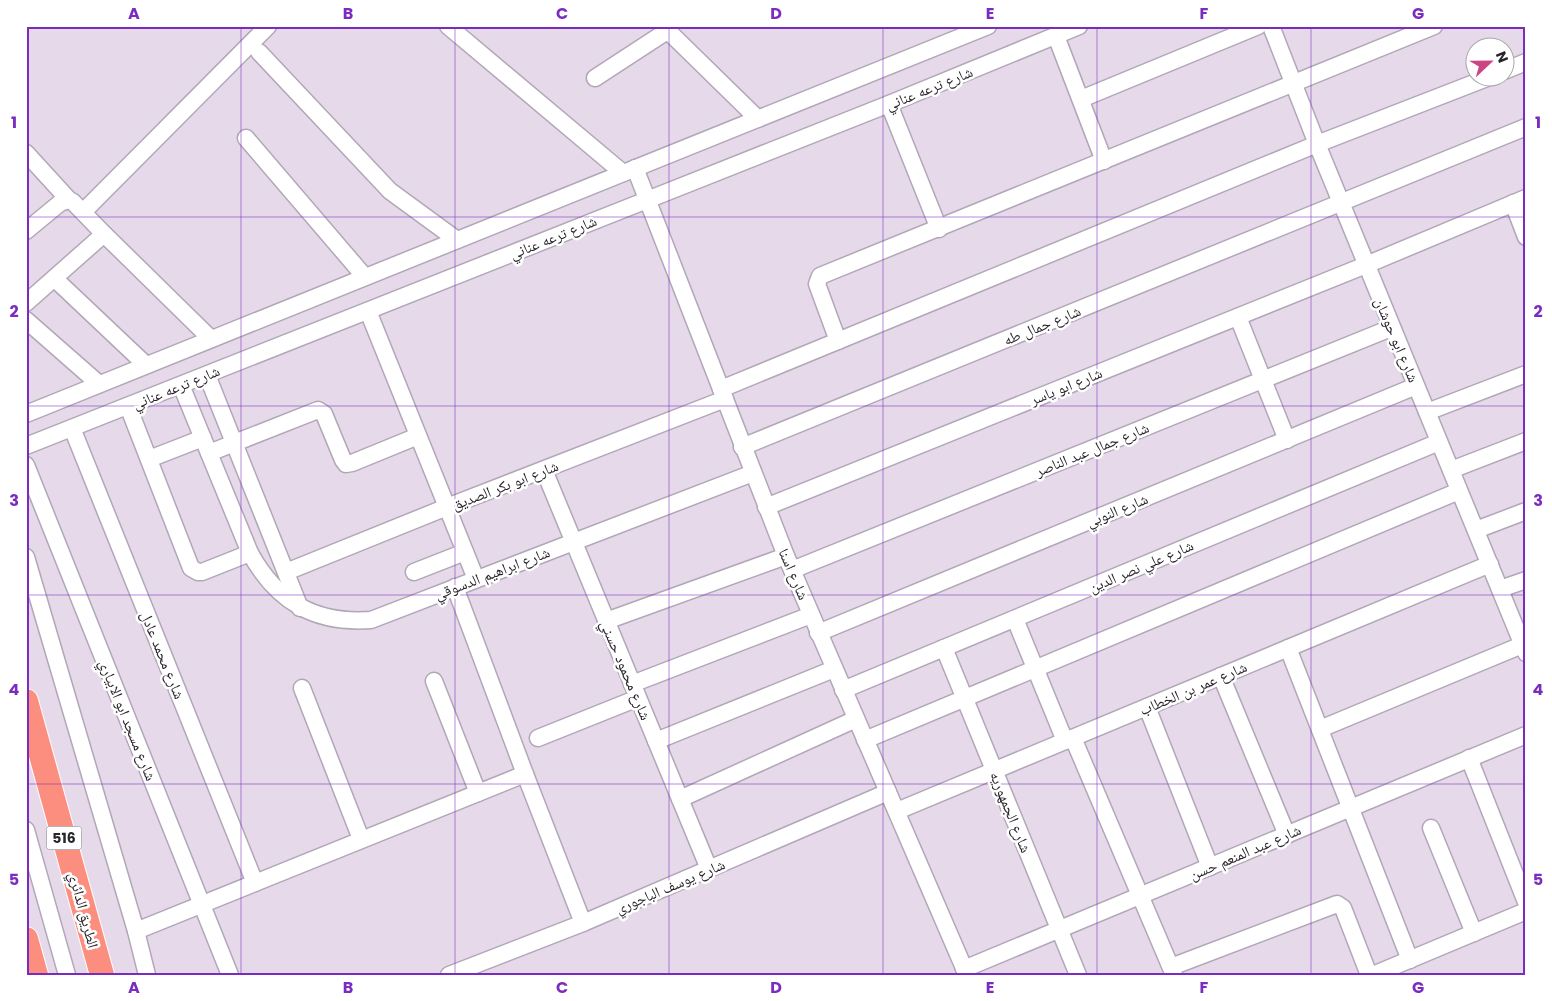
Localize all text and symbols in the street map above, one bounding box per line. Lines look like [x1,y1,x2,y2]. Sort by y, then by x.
text: A [128,2,140,25]
text: B [343,2,353,25]
text: C [556,2,568,25]
text: D [770,2,782,25]
text: E [986,2,994,25]
text: F [1200,2,1209,25]
text: G [1412,2,1424,25]
north arrow [1464,38,1514,88]
text: N [1491,49,1513,66]
street label: شارع ترعه عناني [882,61,976,117]
text: 1 [11,111,17,134]
text: 1 [1535,111,1541,134]
street label: شارع ترعه عناني [506,210,600,266]
street label: شارع ابو حوشان [1370,294,1424,386]
text: 2 [9,300,19,323]
street label: شارع جمال طه [1000,300,1084,350]
text: 2 [1533,300,1543,323]
street label: شارع ترعه عناني [129,360,223,416]
street label: شارع ابو ياسر [1026,362,1105,410]
street label: شارع جمال عبد الناصر [1031,417,1152,482]
street label: شارع ابو بكر الصديق [449,455,561,515]
street label: شارع النوبي [1083,488,1152,534]
text: 3 [9,489,19,512]
text: 3 [1533,489,1543,512]
street label: شارع علي نصر الدين [1085,534,1197,599]
street label: شارع ابراهيم الدسوقي [431,541,554,606]
street label: شارع اسنا [774,545,814,603]
street label: شارع محمد عادل [136,608,190,702]
street label: شارع محمود حسني [594,617,657,724]
street label: شارع مسجد ابو الابياري [92,656,162,784]
street label: شارع عمر بن الخطاب [1136,656,1250,720]
text: 4 [9,678,20,701]
text: 4 [1533,678,1544,701]
street label: شارع الجمهوريه [985,768,1037,856]
street label: شارع عبد المنعم حسن [1186,819,1304,885]
road number: 516 [46,826,82,850]
street label: شارع يوسف الباجوري [612,853,729,920]
text: 5 [9,868,19,891]
text: 5 [1533,868,1543,891]
street label: الطريق الدائري [62,870,104,951]
text: A [128,976,140,999]
text: B [343,976,353,999]
text: C [556,976,568,999]
text: D [770,976,782,999]
text: E [986,976,994,999]
text: F [1200,976,1209,999]
text: G [1412,976,1424,999]

